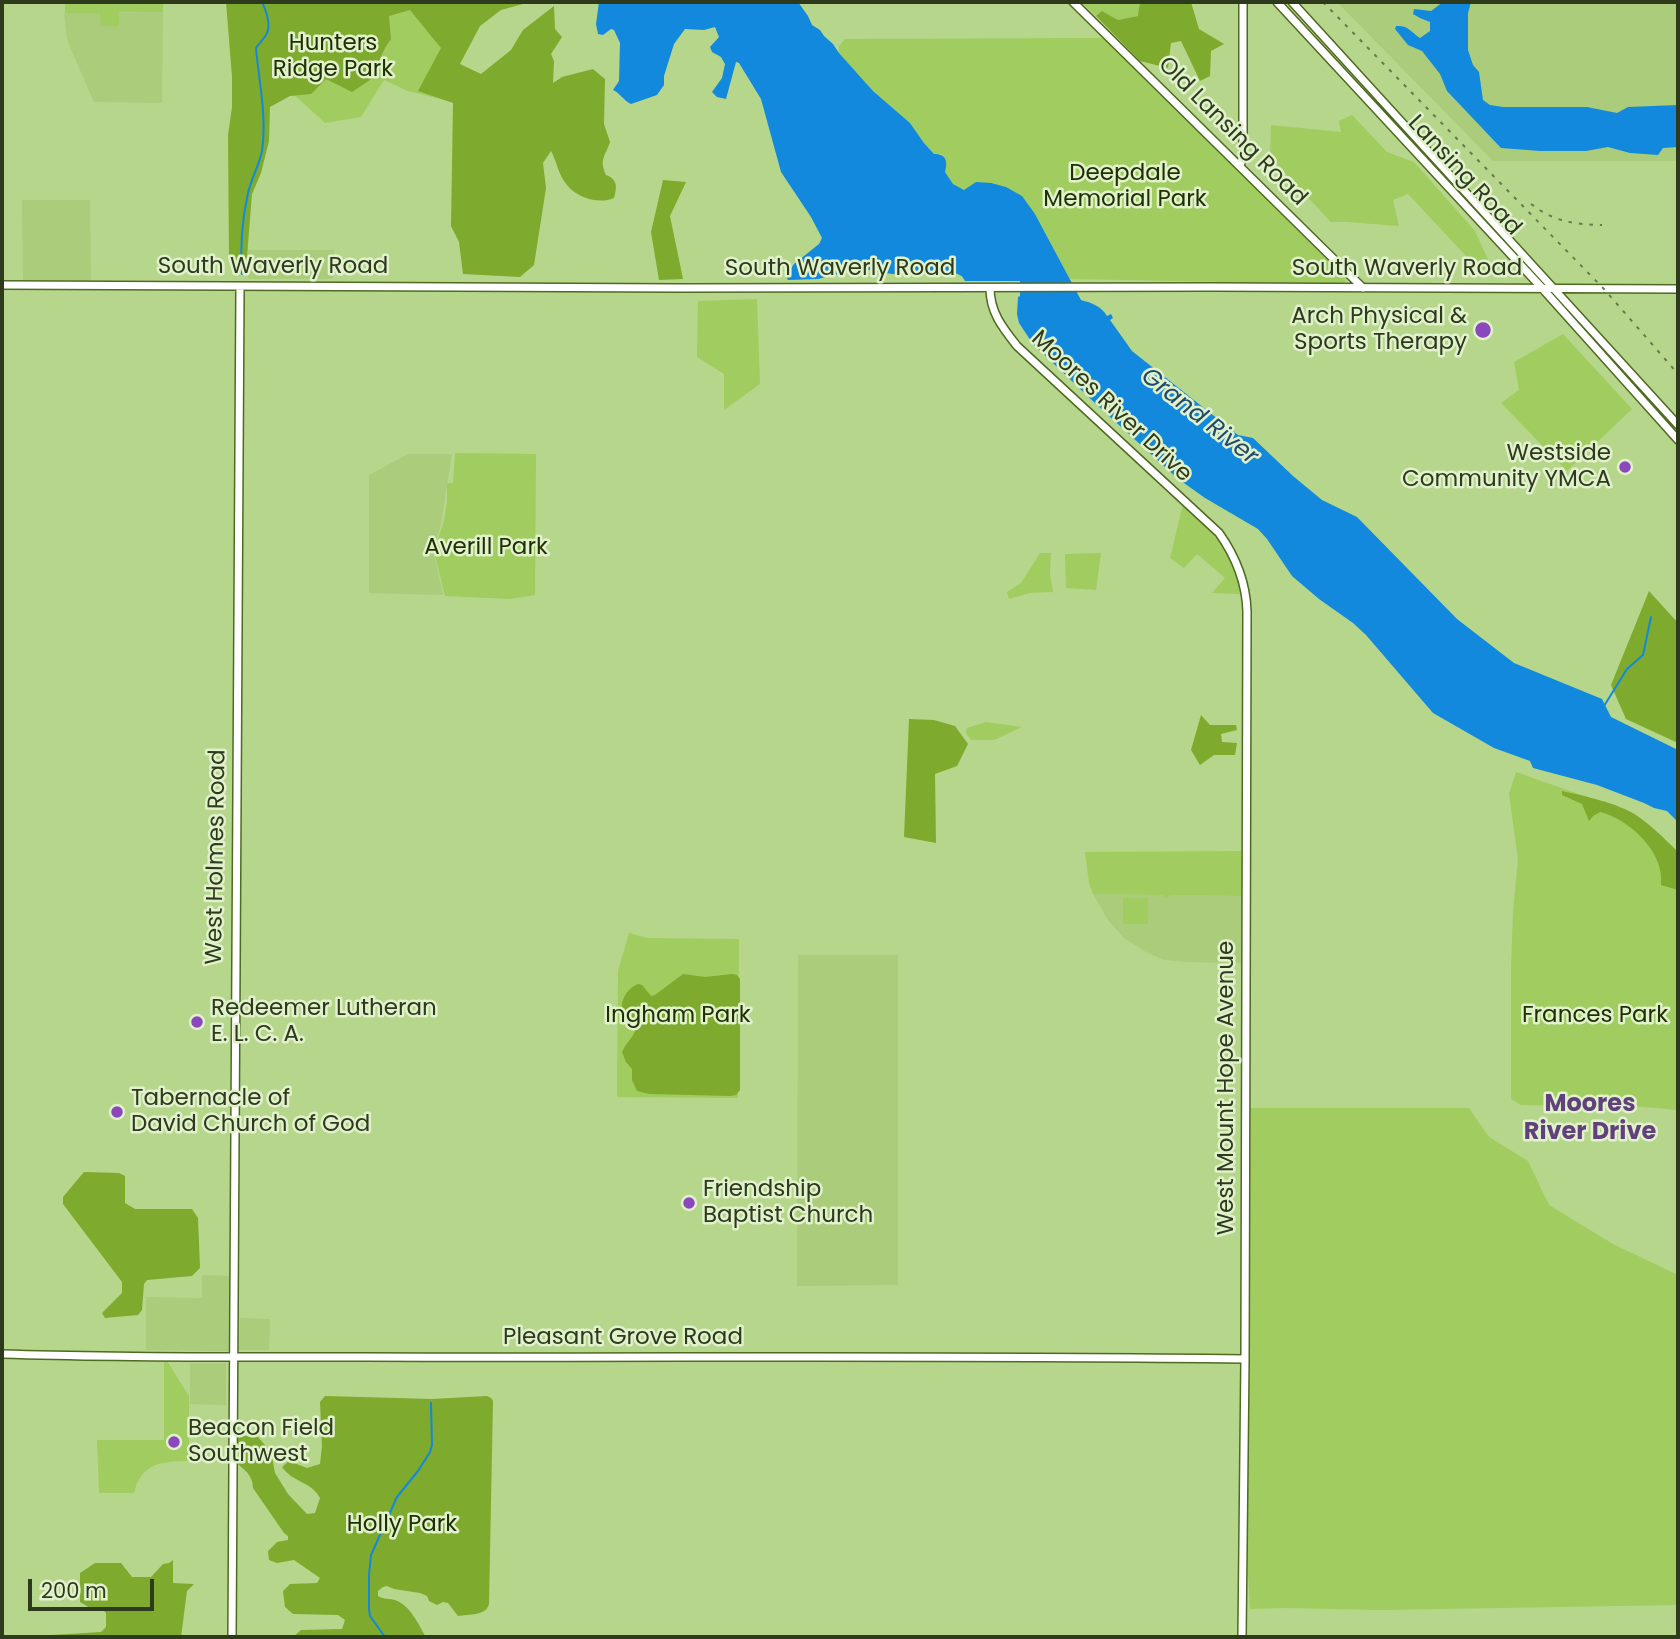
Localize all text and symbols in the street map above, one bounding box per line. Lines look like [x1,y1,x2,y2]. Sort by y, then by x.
park label: Hunters Ridge Park [273,30,393,84]
street label: Old Lansing Road [1152,52,1312,212]
street label: Lansing Road [1401,110,1527,242]
park label: Deepdale Memorial Park [1043,160,1207,214]
street label: South Waverly Road [158,253,388,281]
street label: South Waverly Road [725,255,955,283]
street label: South Waverly Road [1292,255,1522,283]
place label: Arch Physical & Sports Therapy [1291,303,1467,357]
marker: Arch Physical & Sports Therapy [1473,320,1493,340]
street label: Moores River Drive [1025,325,1197,489]
water label: Grand River [1135,362,1263,472]
place label: Westside Community YMCA [1402,440,1611,494]
marker: Westside Community YMCA [1617,459,1633,475]
park label: Averill Park [424,534,548,562]
street label: West Holmes Road [201,749,233,965]
street label: West Mount Hope Avenue [1213,941,1241,1235]
place label: Redeemer Lutheran E. L. C. A. [211,995,437,1049]
park label: Ingham Park [605,1002,751,1030]
park label: Frances Park [1522,1002,1668,1030]
marker: Redeemer Lutheran E. L. C. A. [189,1014,205,1030]
place label: Tabernacle of David Church of God [131,1085,370,1139]
district label: Moores River Drive [1524,1091,1656,1147]
marker: Tabernacle of David Church of God [109,1104,125,1120]
place label: Friendship Baptist Church [703,1176,873,1230]
marker: Friendship Baptist Church [681,1195,697,1211]
street label: Pleasant Grove Road [503,1324,743,1352]
place label: Beacon Field Southwest [188,1415,334,1469]
marker: Beacon Field Southwest [166,1434,182,1450]
park label: Holly Park [347,1511,457,1539]
scale bar [32,1566,158,1610]
text: 200 m [41,1576,107,1605]

